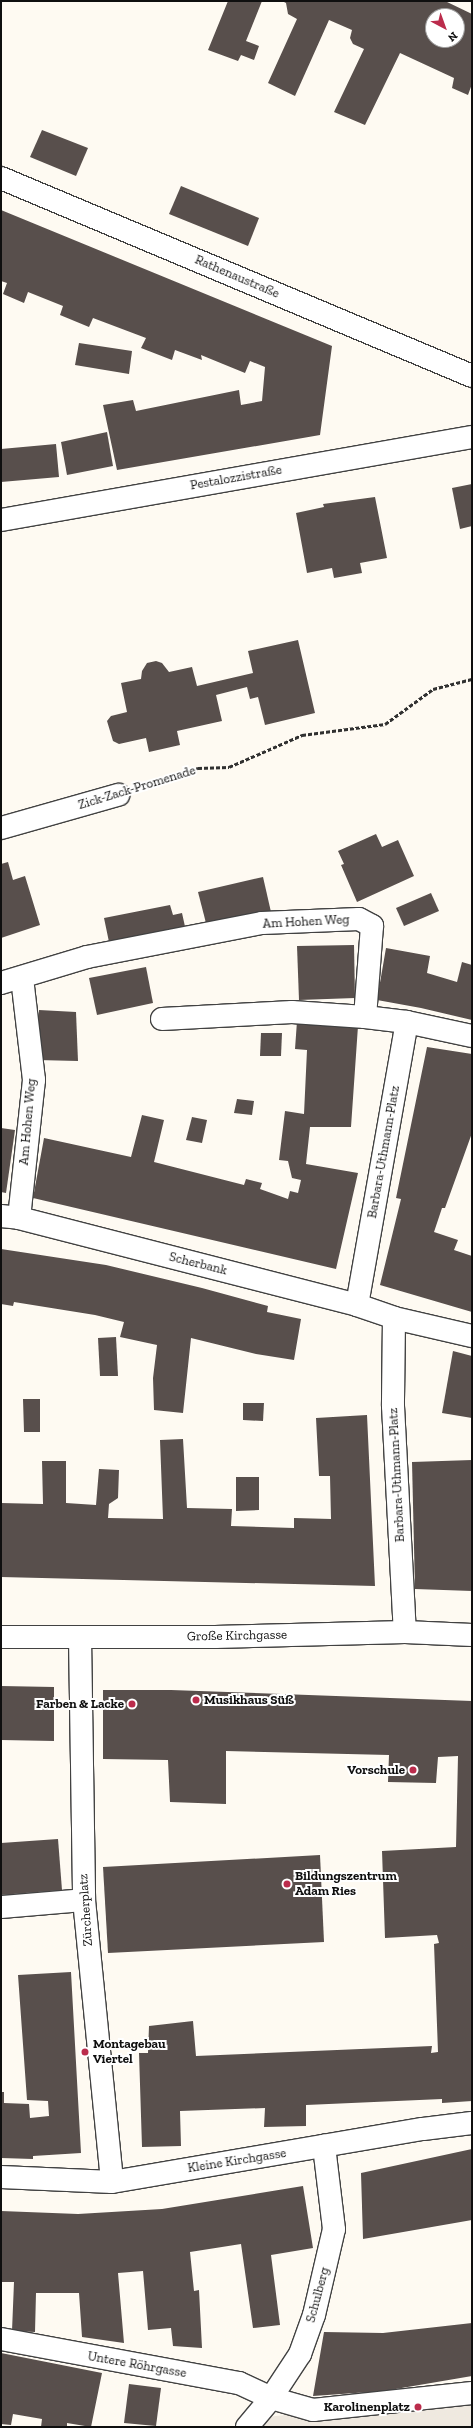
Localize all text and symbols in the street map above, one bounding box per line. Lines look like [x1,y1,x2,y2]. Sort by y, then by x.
north arrow [425,8,465,48]
text: N [445,29,460,44]
street label: Rathenaustraße [192,252,282,302]
street label: Pestalozzistraße [189,462,283,494]
street label: Zick-Zack-Promenade [76,763,198,813]
street label: Am Hohen Weg [262,912,350,932]
street label: Am Hohen Weg [16,1078,40,1166]
street label: Barbara-Uthmann-Platz [365,1084,403,1220]
street label: Scherbank [167,1249,229,1279]
street label: Barbara-Uthmann-Platz [386,1407,408,1543]
street label: Große Kirchgasse [187,1627,287,1645]
place label: Musikhaus Süß [204,1692,294,1708]
marker: Musikhaus Süß [191,1695,201,1705]
place label: Farben & Lacke [36,1696,124,1712]
marker: Farben & Lacke [127,1699,137,1709]
place label: Vorschule [347,1762,405,1778]
marker: Vorschule [408,1765,418,1775]
place label: Bildungszentrum Adam Ries [295,1869,397,1900]
street label: Zürcherplatz [76,1873,96,1947]
marker: Bildungszentrum Adam Ries [282,1879,292,1889]
place label: Montagebau Viertel [93,2037,166,2068]
marker: Montagebau Viertel [80,2047,90,2057]
street label: Kleine Kirchgasse [187,2145,287,2177]
street label: Schulberg [303,2266,333,2324]
street label: Untere Röhrgasse [86,2349,188,2381]
place label: Karolinenplatz [324,2399,410,2415]
marker: Karolinenplatz [413,2402,423,2412]

